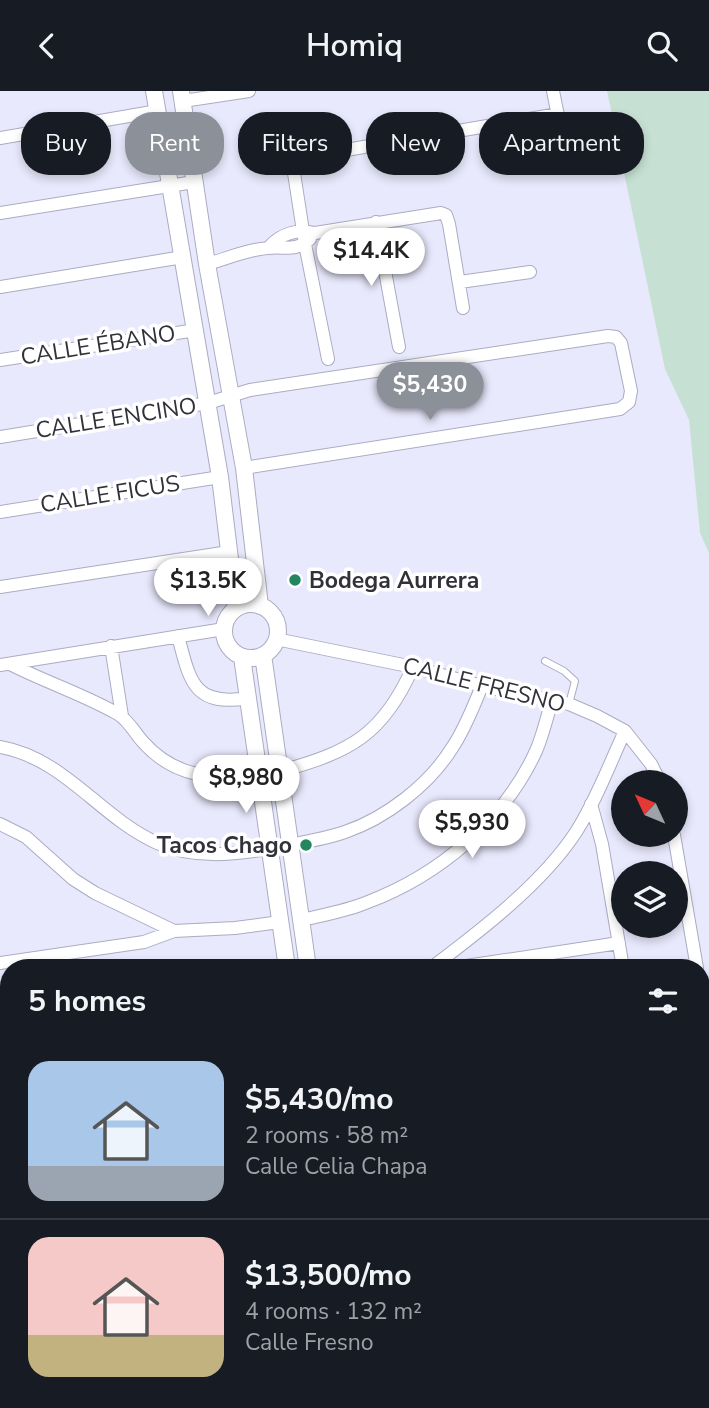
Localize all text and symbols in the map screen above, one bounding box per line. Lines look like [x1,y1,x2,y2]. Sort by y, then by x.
text: Homiq [306,24,403,67]
icon: back [28,27,66,65]
icon: search [643,27,681,65]
chip: Buy [21,112,111,175]
chip: Rent [125,112,224,175]
chip: Filters [238,112,352,175]
chip: New [366,112,465,175]
chip: Apartment [479,112,644,175]
pin: $14.4K [314,229,428,288]
text: $14.4K [333,235,409,266]
street label: CALLE ÉBANO [18,317,178,373]
pin: $5,430 [373,363,487,422]
text: $5,430 [393,369,467,400]
street label: CALLE ENCINO [33,390,199,446]
street label: CALLE FICUS [38,468,182,520]
pin: $13.5K [151,559,265,618]
text: $13.5K [170,565,246,596]
place label: Bodega Aurrera [309,565,479,596]
marker: Bodega Aurrera [287,572,303,588]
street label: CALLE FRESNO [400,650,568,720]
pin: $8,980 [189,755,303,815]
text: $8,980 [209,762,283,793]
north arrow [611,770,688,847]
map controls [611,770,688,938]
pin: $5,930 [415,801,529,860]
text: $5,930 [435,807,509,838]
place label: Tacos Chago [157,830,292,861]
marker: Tacos Chago [298,837,314,853]
button: layers [611,861,688,938]
text: 5 homes [28,981,146,1022]
icon: filters [644,982,682,1020]
text: $5,430/mo [245,1079,394,1120]
icon: home [84,1089,168,1173]
text: 2 rooms · 58 m² [245,1120,408,1151]
text: Calle Celia Chapa [245,1151,427,1182]
text: $13,500/mo [245,1255,412,1296]
icon: home [84,1265,168,1349]
text: 4 rooms · 132 m² [245,1296,422,1327]
text: Calle Fresno [245,1327,374,1358]

